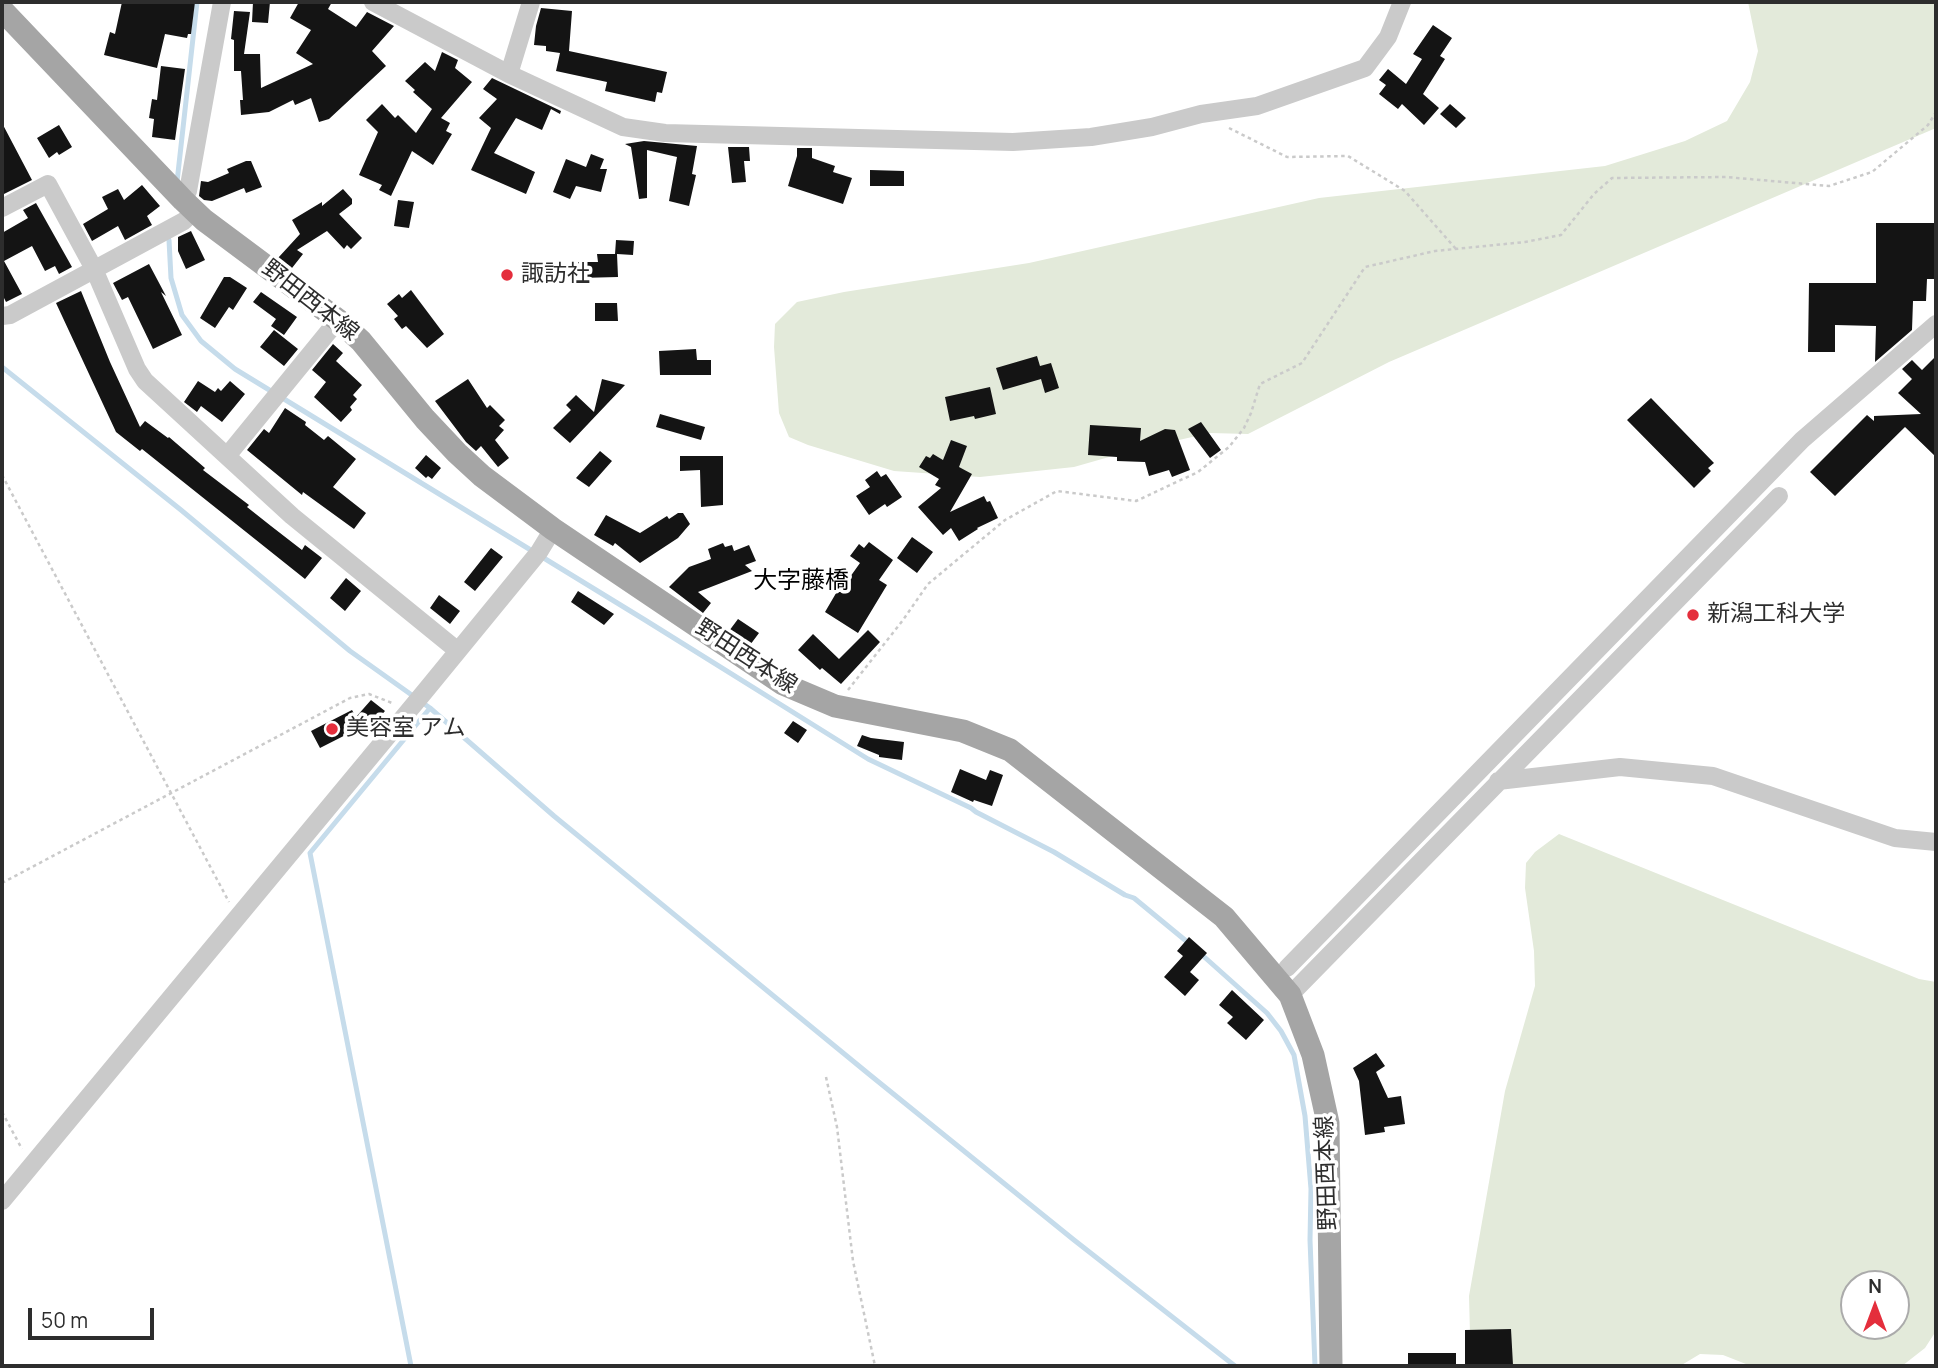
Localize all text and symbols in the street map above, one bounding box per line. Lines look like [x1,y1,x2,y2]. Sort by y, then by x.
street label: 野田西本線 [256,255,364,347]
place label: 諏訪社 [521,261,590,289]
marker: 諏訪社 [499,267,515,283]
district label: 大字藤橋 [753,567,849,595]
place label: 新潟工科大学 [1707,601,1845,629]
marker: 新潟工科大学 [1685,607,1701,623]
street label: 野田西本線 [690,614,802,700]
place label: 美容室 アム [346,715,466,743]
marker: 美容室 アム [324,721,340,737]
street label: 野田西本線 [1311,1115,1343,1231]
north arrow [1840,1270,1910,1340]
text: N [1868,1273,1882,1299]
scale bar [32,1294,158,1338]
text: 50 m [41,1306,88,1334]

